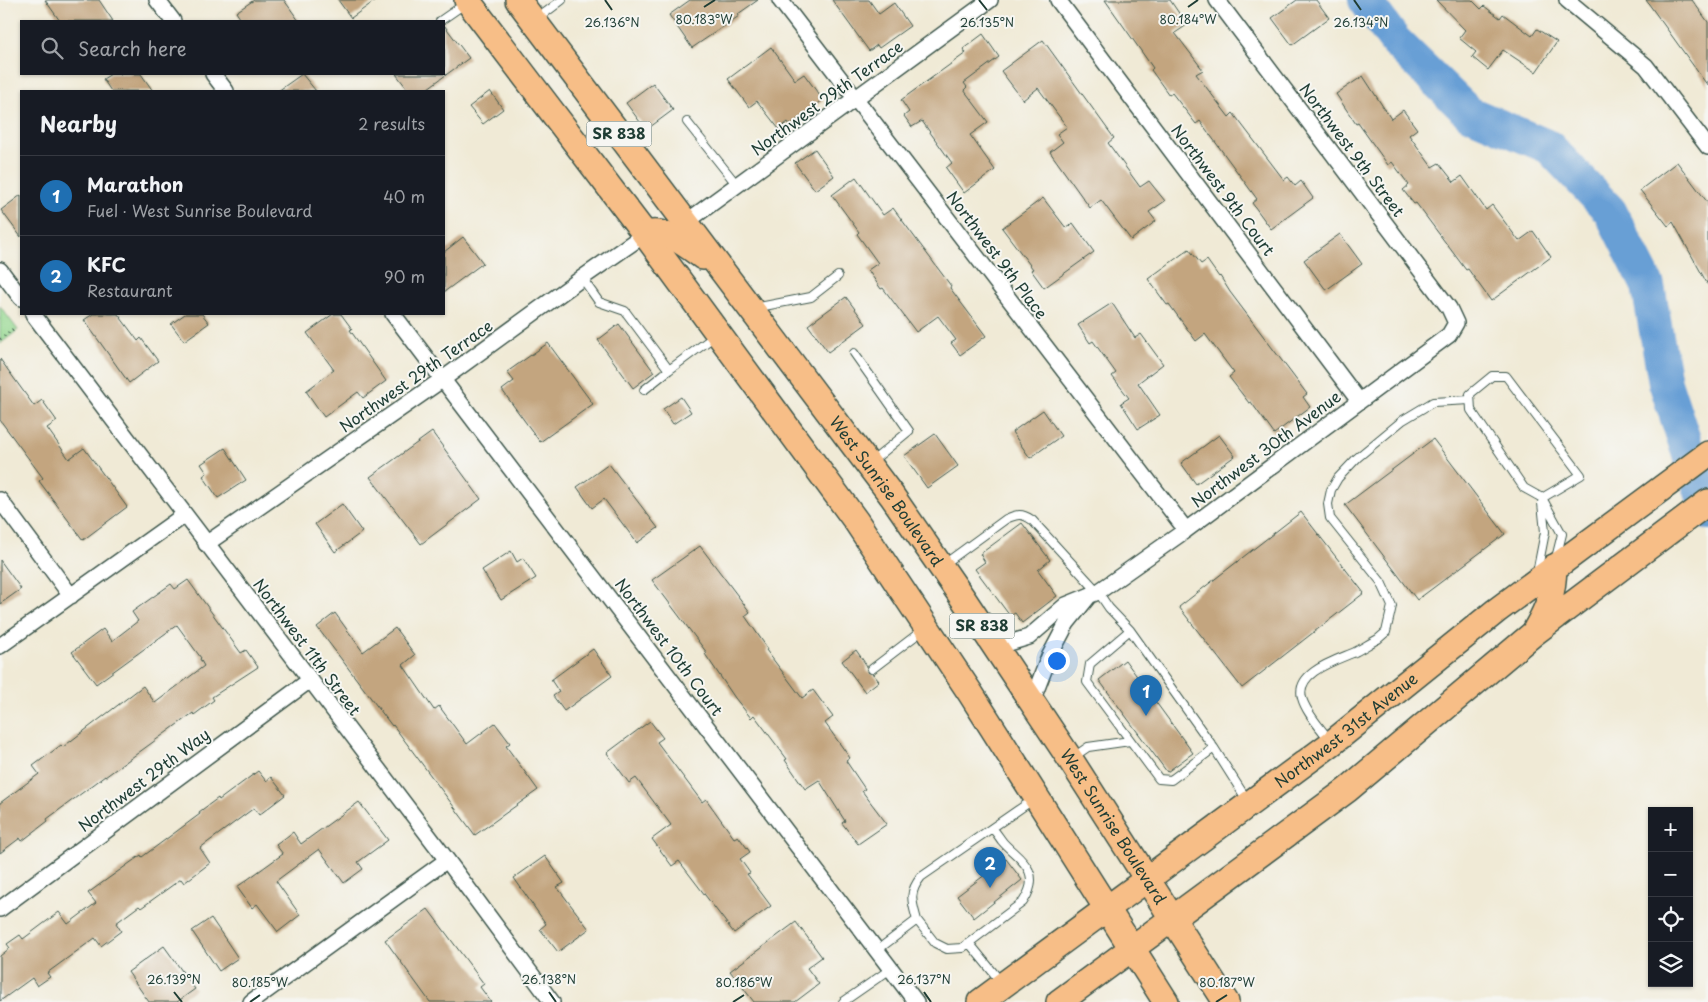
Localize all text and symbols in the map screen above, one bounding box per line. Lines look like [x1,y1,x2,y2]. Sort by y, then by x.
text: 80.183°W [675,10,733,28]
text: 80.184°W [1160,10,1217,28]
text: 26.136°N [584,13,640,31]
text: 26.135°N [960,13,1014,31]
text: 26.134°N [1334,13,1388,31]
search box [20,20,445,75]
icon: search [38,34,66,62]
text: Search here [78,34,187,62]
street label: Northwest 29th Terrace [745,34,907,161]
street label: Northwest 9th Street [1295,78,1411,222]
text: Nearby [40,107,117,139]
text: 2 results [358,111,425,135]
street label: Northwest 9th Court [1166,119,1282,261]
road number: SR 838 [586,122,652,146]
text: Marathon [87,170,184,198]
text: 1 [52,184,60,208]
text: 40 m [383,184,425,208]
street label: Northwest 9th Place [942,185,1054,324]
text: Fuel · West Sunrise Boulevard [87,198,312,222]
text: KFC [87,250,126,278]
text: 2 [50,264,62,288]
text: 90 m [384,264,425,288]
text: Restaurant [87,278,173,302]
street label: Northwest 29th Terrace [334,313,497,437]
street label: Northwest 30th Avenue [1186,384,1345,512]
street label: West Sunrise Boulevard [825,410,950,571]
street label: Northwest 10th Court [610,572,730,721]
street label: Northwest 11th Street [248,573,368,720]
road number: SR 838 [950,614,1014,638]
your location [1044,648,1070,674]
street label: Northwest 31st Avenue [1269,666,1422,793]
pin: 1 [1130,675,1162,716]
street label: Northwest 29th Way [73,722,214,837]
street label: West Sunrise Boulevard [1055,743,1173,909]
map controls [1648,807,1693,987]
button: + [1648,807,1693,852]
pin: 2 [974,847,1006,888]
button: − [1648,852,1693,897]
button: locate [1648,897,1693,942]
button: layers [1648,942,1693,987]
text: 26.139°N [147,970,201,988]
text: 26.138°N [522,970,576,988]
text: 26.137°N [897,970,951,988]
text: 80.185°W [232,973,289,991]
text: 80.186°W [716,973,773,991]
text: 80.187°W [1199,973,1255,991]

